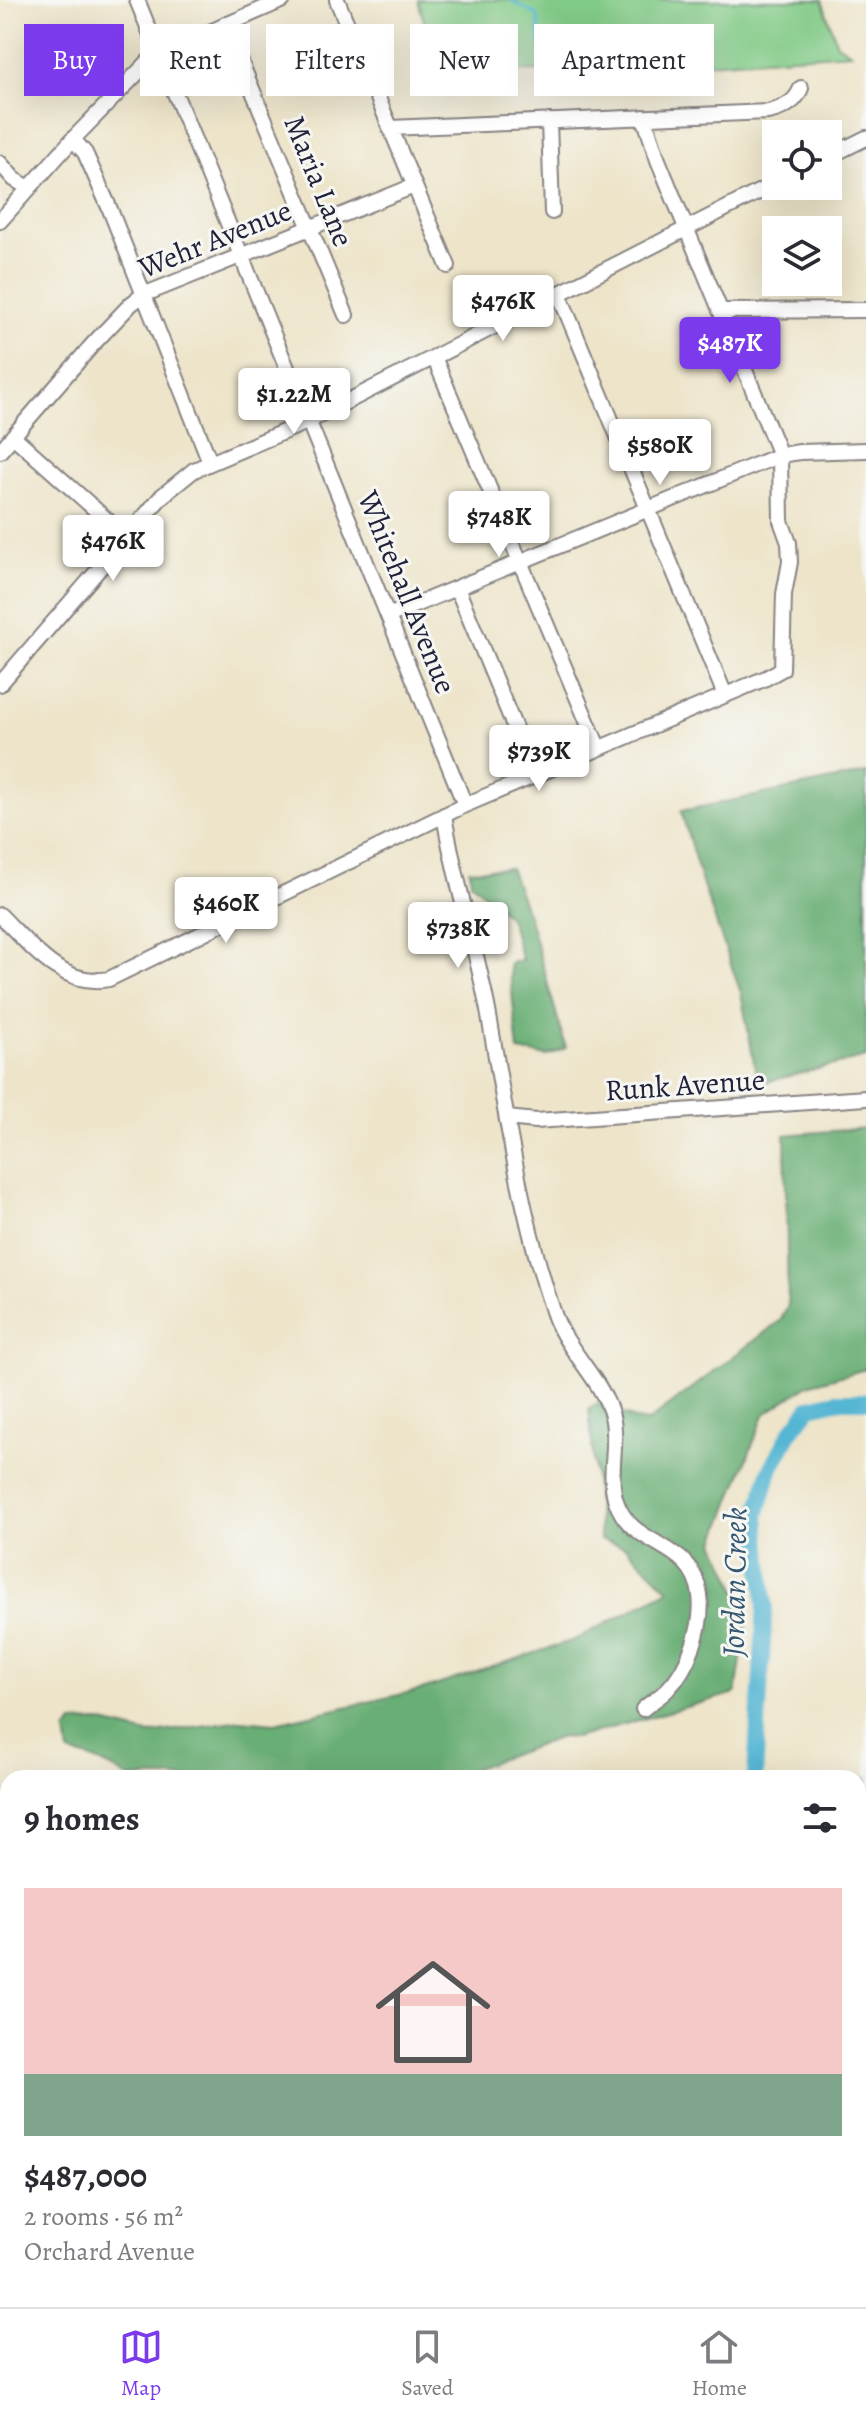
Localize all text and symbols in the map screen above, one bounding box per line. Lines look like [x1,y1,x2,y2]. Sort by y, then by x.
chip: Buy [24,24,124,96]
chip: Rent [140,24,250,96]
chip: Filters [266,24,394,96]
chip: New [410,24,518,96]
chip: Apartment [534,24,714,96]
street label: Maria Lane [275,110,363,252]
map controls [762,120,842,296]
button: locate [762,120,842,200]
street label: Wehr Avenue [132,190,298,288]
button: layers [762,216,842,296]
pin: $476K [447,275,559,343]
text: $476K [471,283,535,318]
pin: $487K [674,317,786,385]
text: $487K [697,325,763,360]
pin: $1.22M [229,368,359,436]
text: $1.22M [256,376,332,411]
pin: $580K [604,419,716,487]
text: $580K [627,427,693,462]
street label: Whitehall Avenue [348,484,466,699]
pin: $748K [443,491,555,559]
text: $748K [466,499,532,534]
pin: $476K [57,515,169,583]
text: $476K [81,523,145,558]
pin: $739K [483,725,595,793]
text: $739K [507,733,571,768]
pin: $460K [170,877,282,945]
text: $460K [193,885,259,920]
pin: $738K [402,902,514,970]
text: $738K [426,910,490,945]
street label: Runk Avenue [604,1059,766,1111]
water label: Jordan Creek [711,1507,757,1658]
text: 9 homes [24,1795,140,1842]
icon: filters [798,1796,842,1840]
icon: home [361,1940,505,2084]
text: $487,000 [24,2152,147,2199]
text: 2 rooms · 56 m² [24,2199,183,2234]
text: Orchard Avenue [24,2234,195,2269]
tab: Map [119,2325,163,2403]
tab: Saved [401,2325,453,2403]
tab: Home [692,2325,747,2403]

